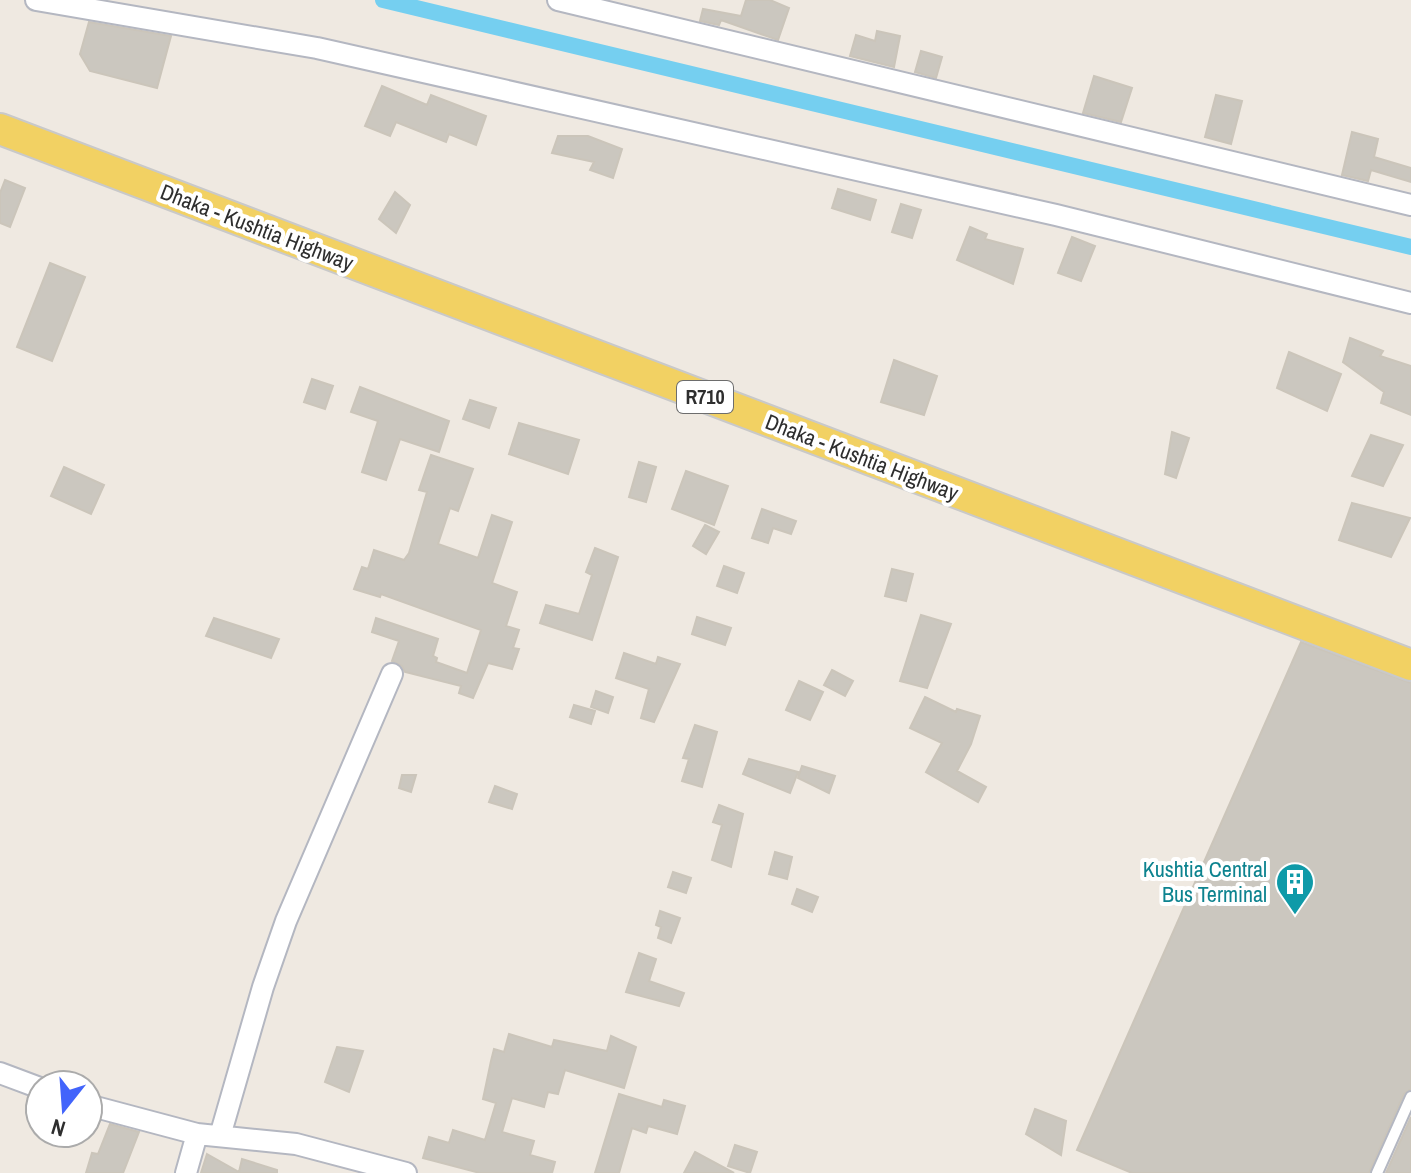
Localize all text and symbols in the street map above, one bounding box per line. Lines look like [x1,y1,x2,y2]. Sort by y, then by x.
street label: Dhaka - Kushtia Highway [156,176,358,278]
road number: R710 [677,381,733,413]
street label: Dhaka - Kushtia Highway [761,406,963,508]
place label: Kushtia Central Bus Terminal [1143,854,1267,909]
building icon: Kushtia Central Bus Terminal [1274,861,1316,916]
north arrow [24,1069,104,1149]
text: N [48,1112,69,1144]

